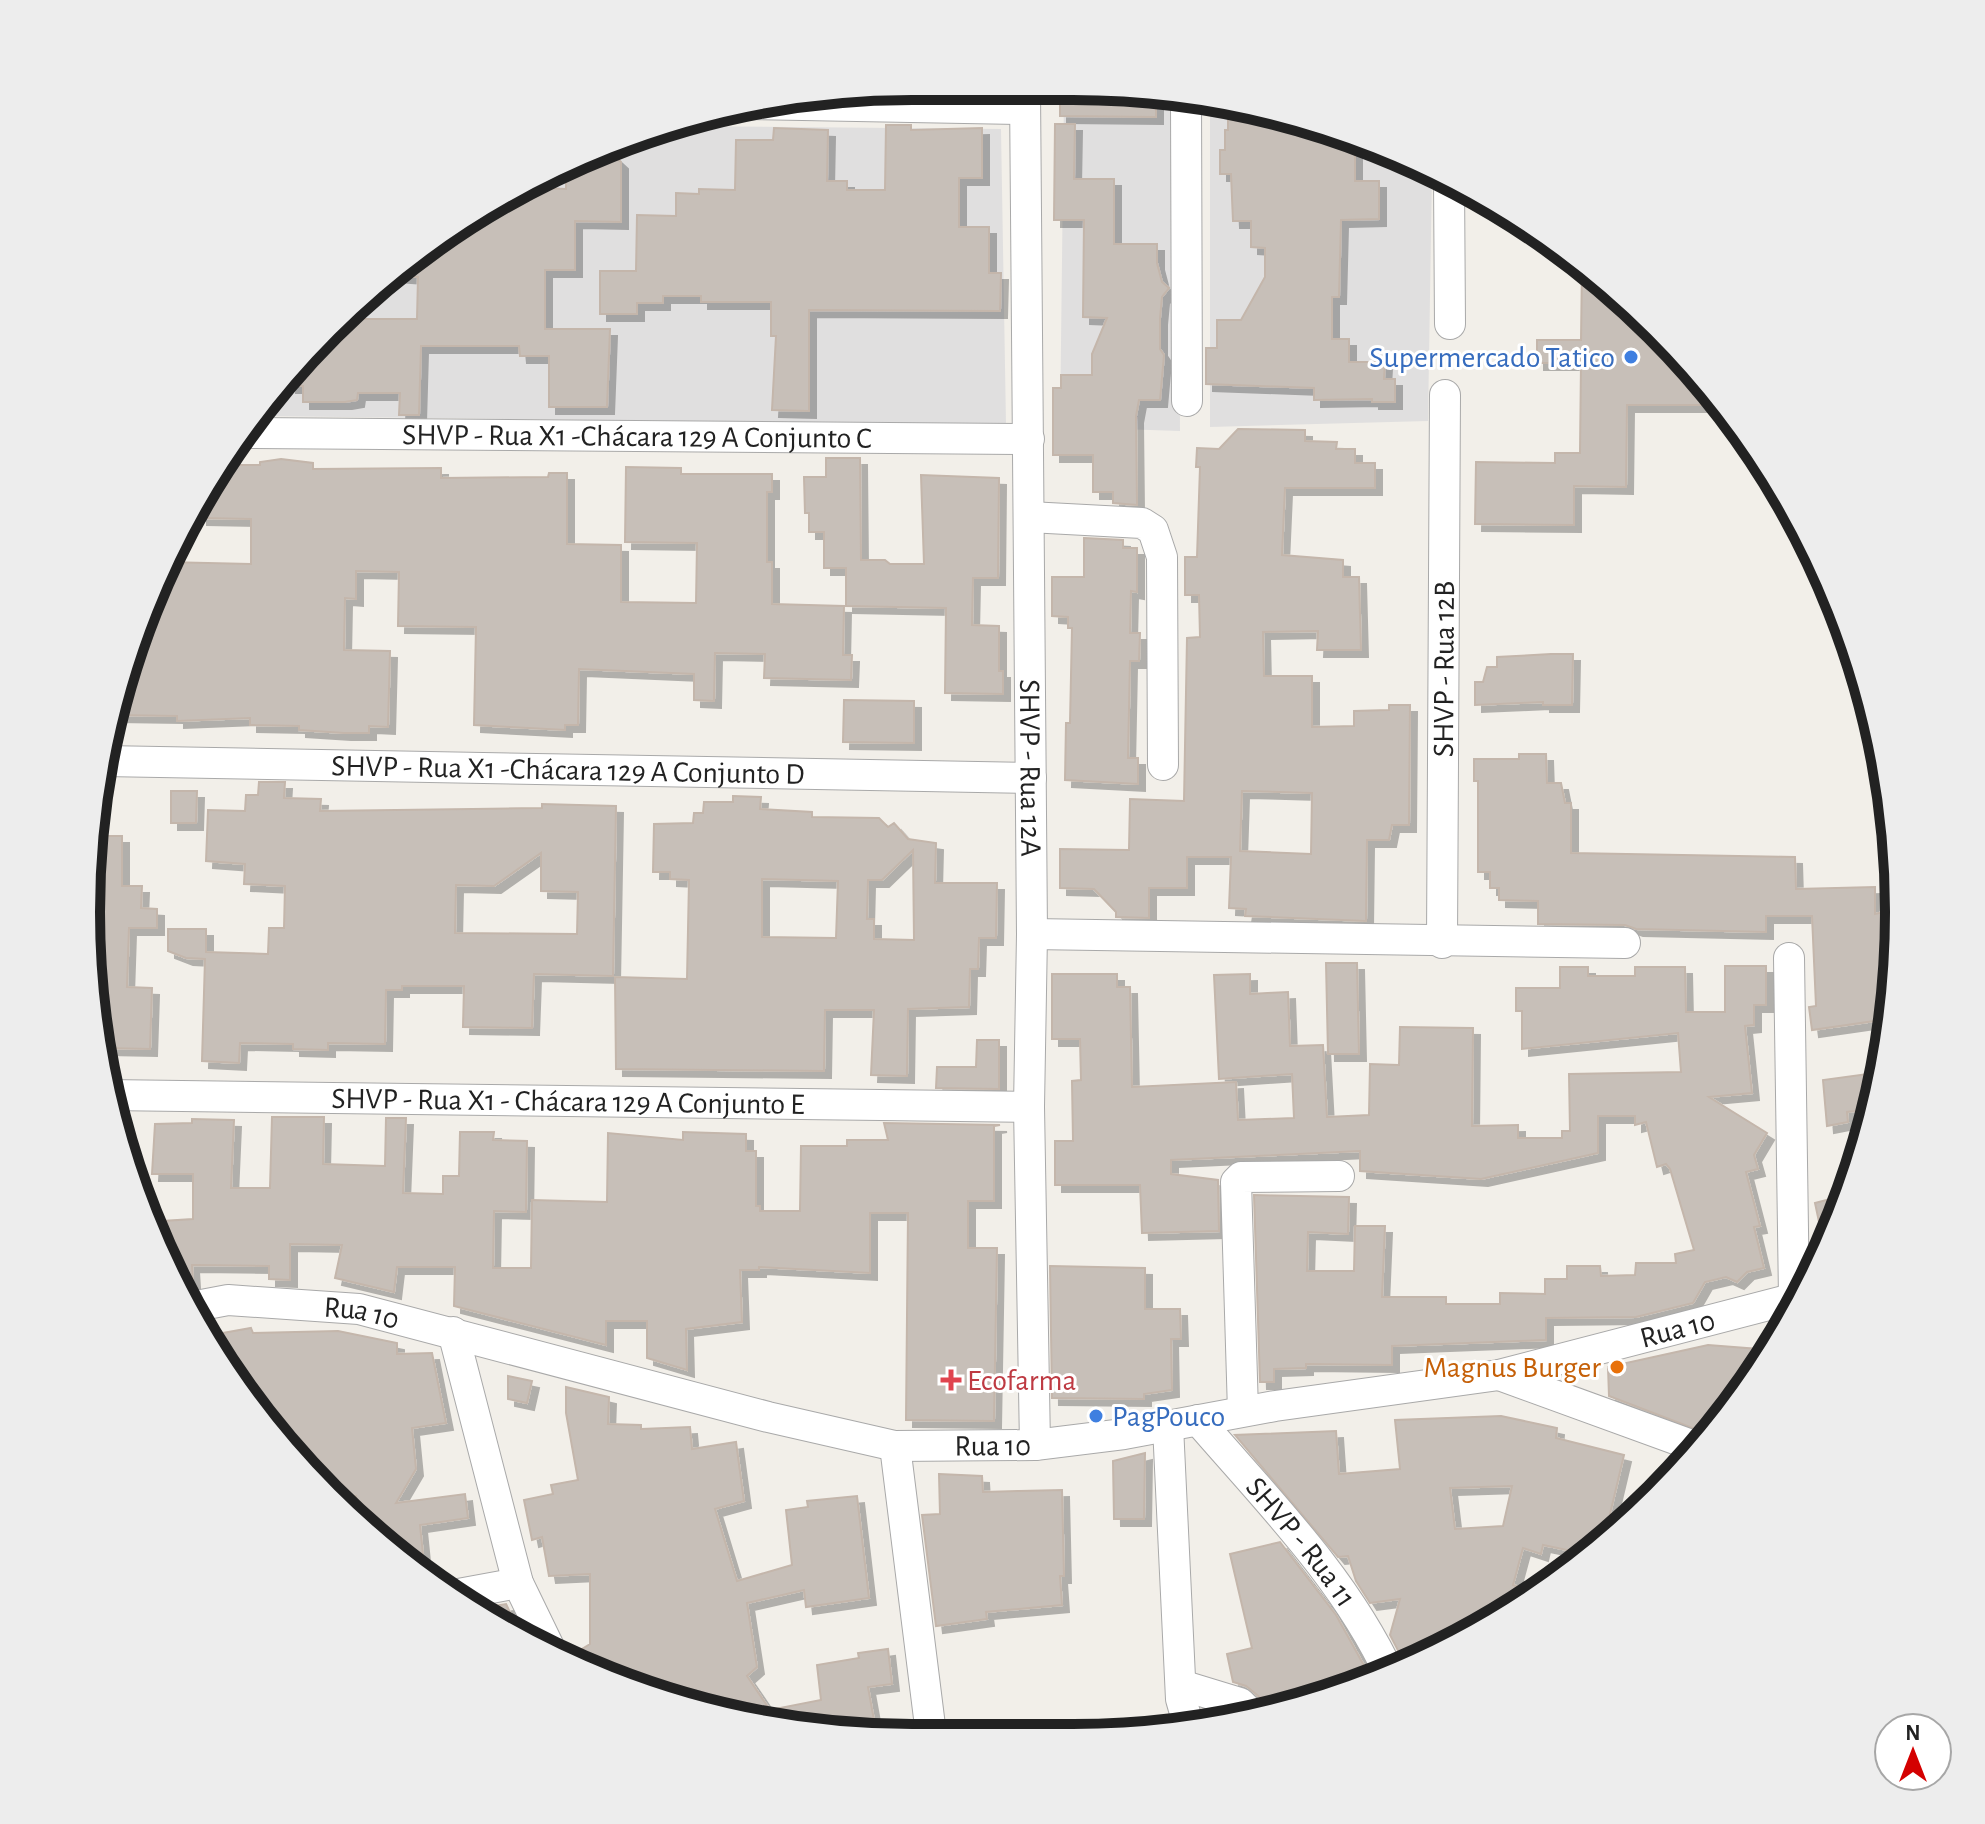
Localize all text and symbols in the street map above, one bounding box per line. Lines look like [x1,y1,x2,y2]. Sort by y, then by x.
place label: Supermercado Tatico [1369,343,1615,373]
marker: Supermercado Tatico [1622,348,1640,366]
street label: SHVP - Rua X1 -Chácara 129 A Conjunto C [402,420,872,454]
street label: SHVP - Rua 12B [1429,581,1460,757]
street label: SHVP - Rua 12A [1014,679,1045,857]
street label: SHVP - Rua X1 -Chácara 129 A Conjunto D [331,751,805,790]
street label: SHVP - Rua X1 - Chácara 129 A Conjunto E [331,1084,805,1120]
street label: Rua 10 [323,1293,402,1335]
street label: Rua 10 [1637,1305,1718,1354]
place label: Magnus Burger [1423,1353,1601,1383]
marker: Magnus Burger [1608,1358,1626,1376]
place label: Ecofarma [967,1366,1076,1396]
marker: Ecofarma [942,1371,960,1389]
place label: PagPouco [1112,1402,1225,1432]
marker: PagPouco [1087,1407,1105,1425]
street label: Rua 10 [954,1431,1031,1462]
street label: SHVP - Rua 11 [1240,1472,1361,1613]
north arrow [1873,1712,1953,1792]
text: N [1905,1722,1921,1744]

